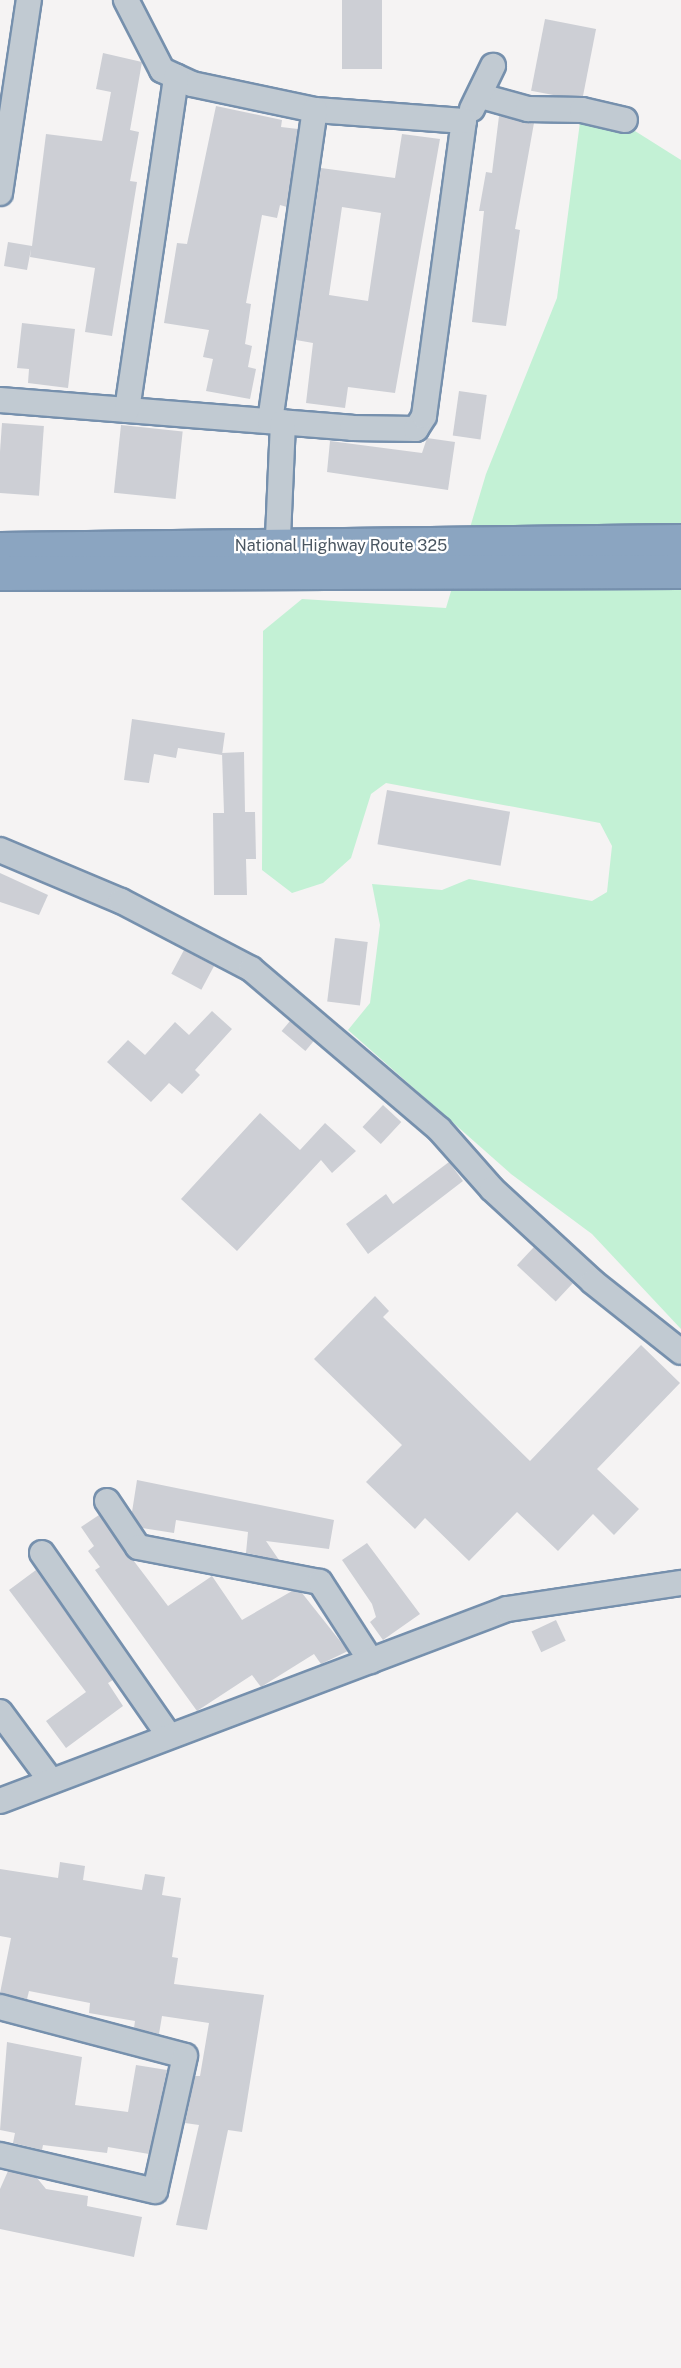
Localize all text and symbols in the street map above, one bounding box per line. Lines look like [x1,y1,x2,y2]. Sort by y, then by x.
street label: National Highway Route 325 [235,536,447,556]

